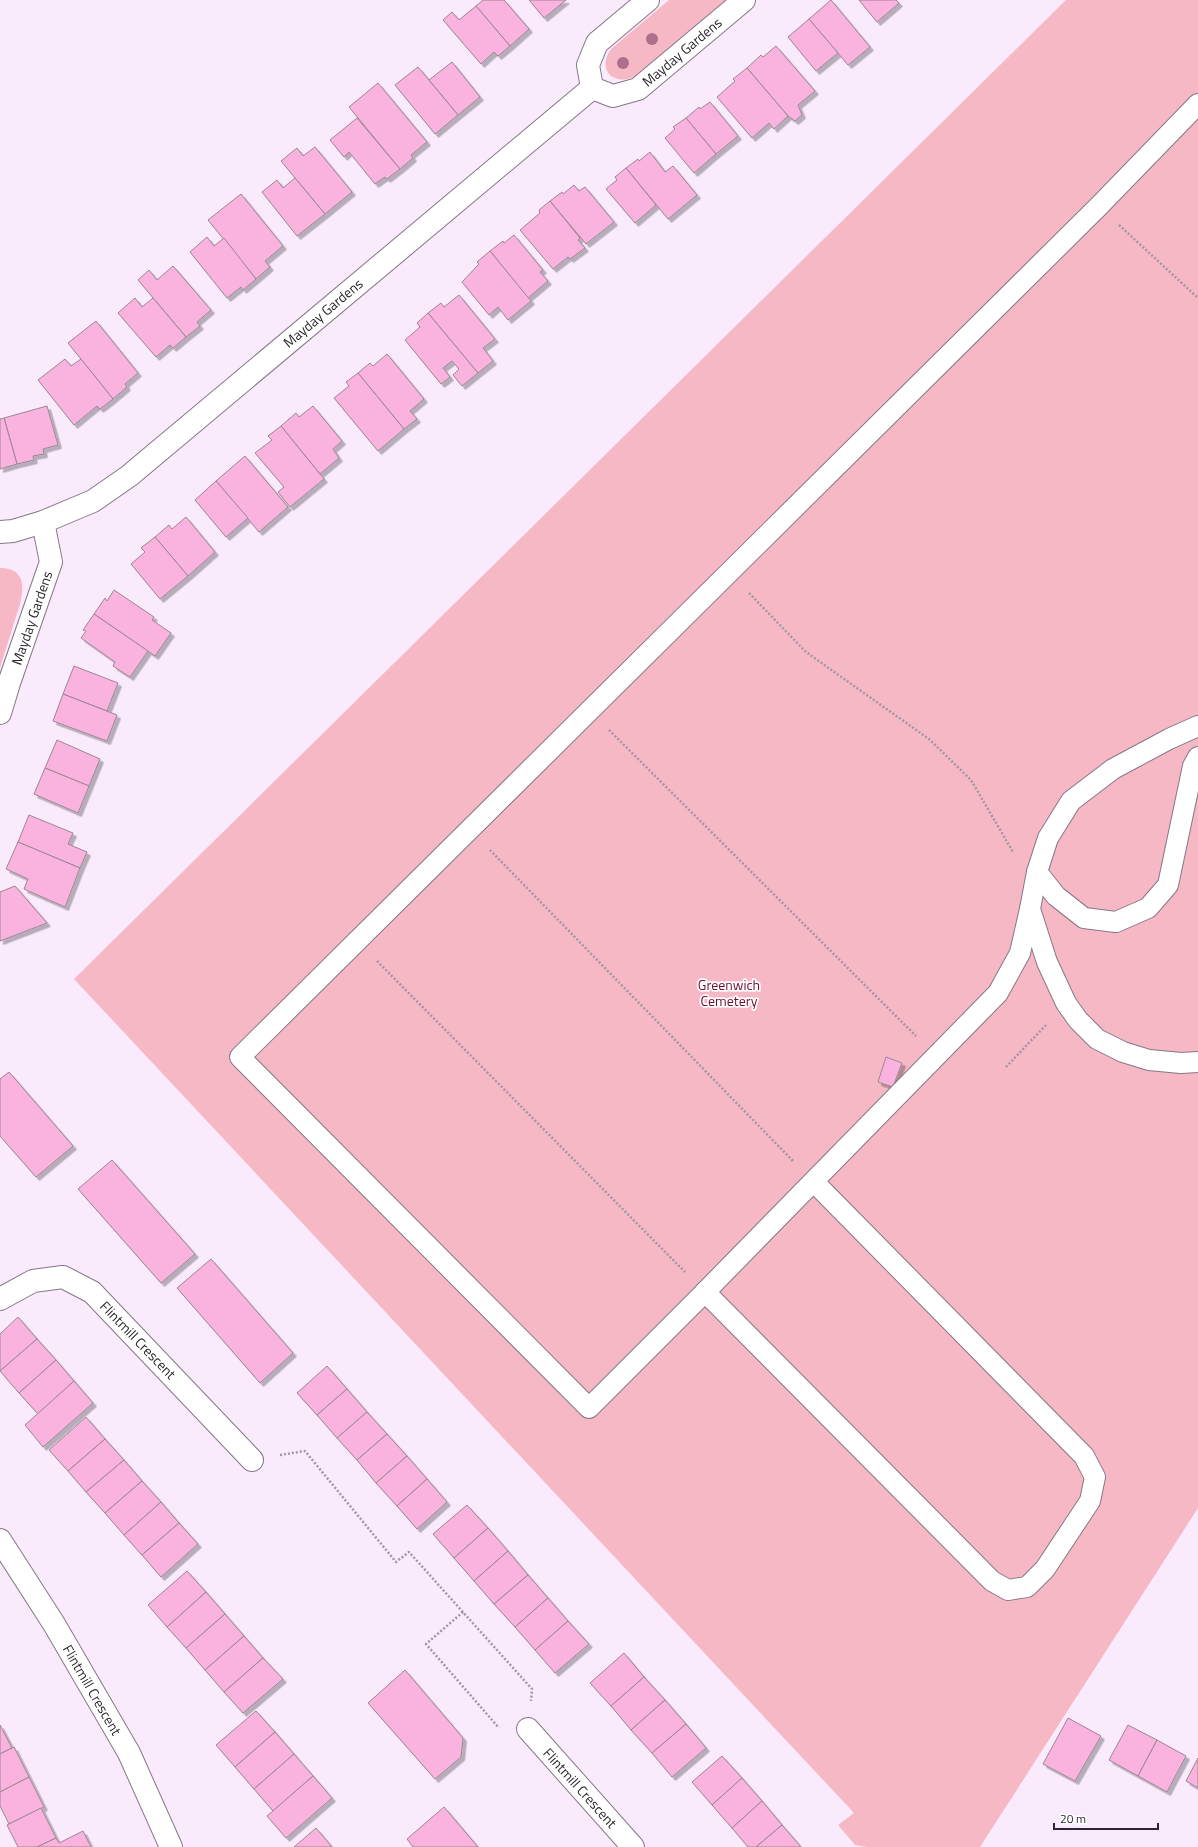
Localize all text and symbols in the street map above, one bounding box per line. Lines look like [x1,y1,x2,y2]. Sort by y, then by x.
street label: Mayday Gardens [637,12,726,91]
street label: Mayday Gardens [278,273,367,352]
street label: Mayday Gardens [6,568,57,668]
park label: Greenwich Cemetery [698,974,760,1011]
street label: Flintmill Crescent [95,1296,181,1384]
street label: Flintmill Crescent [58,1640,127,1739]
street label: Flintmill Crescent [539,1743,622,1833]
scale bar [1054,1805,1158,1831]
text: 20 m [1060,1809,1086,1828]

